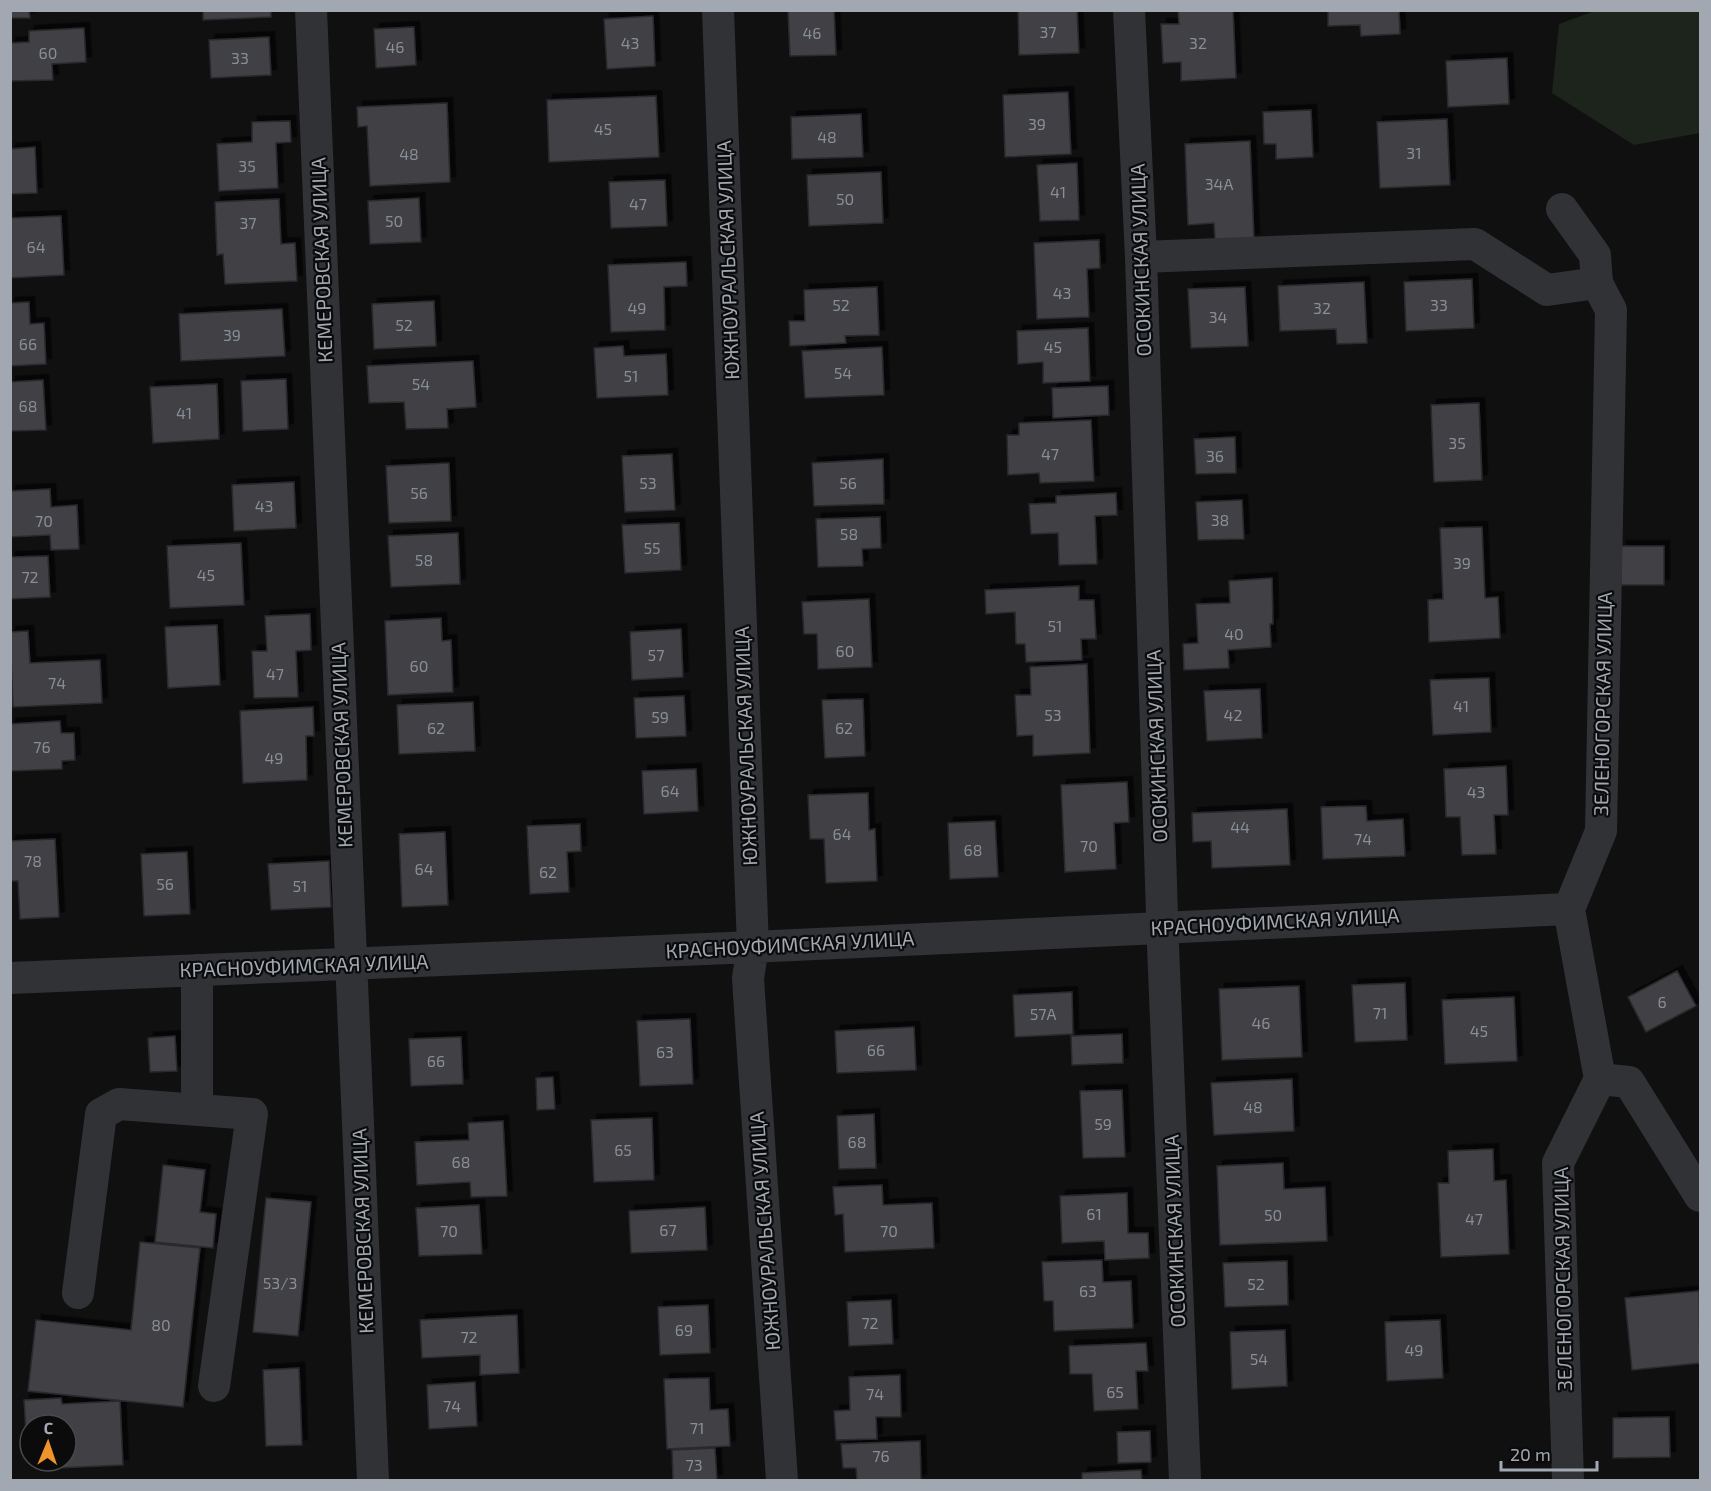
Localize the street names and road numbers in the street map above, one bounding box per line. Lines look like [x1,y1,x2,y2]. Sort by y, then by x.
street label: ЮЖНОУРАЛЬСКАЯ УЛИЦА [711,139,743,380]
street label: КЕМЕРОВСКАЯ УЛИЦА [305,156,337,363]
street label: ОСОКИНСКАЯ УЛИЦА [1125,163,1155,357]
street label: ЗЕЛЕНОГОРСКАЯ УЛИЦА [1588,591,1616,816]
street label: ЮЖНОУРАЛЬСКАЯ УЛИЦА [729,625,761,866]
street label: КЕМЕРОВСКАЯ УЛИЦА [325,641,357,848]
street label: ОСОКИНСКАЯ УЛИЦА [1141,649,1171,843]
street label: КРАСНОУФИМСКАЯ УЛИЦА [1150,902,1400,940]
street label: КРАСНОУФИМСКАЯ УЛИЦА [665,925,915,963]
street label: КРАСНОУФИМСКАЯ УЛИЦА [179,949,429,981]
street label: ЮЖНОУРАЛЬСКАЯ УЛИЦА [744,1110,784,1351]
street label: КЕМЕРОВСКАЯ УЛИЦА [346,1127,378,1334]
street label: ОСОКИНСКАЯ УЛИЦА [1159,1134,1189,1328]
street label: ЗЕЛЕНОГОРСКАЯ УЛИЦА [1548,1166,1576,1391]

